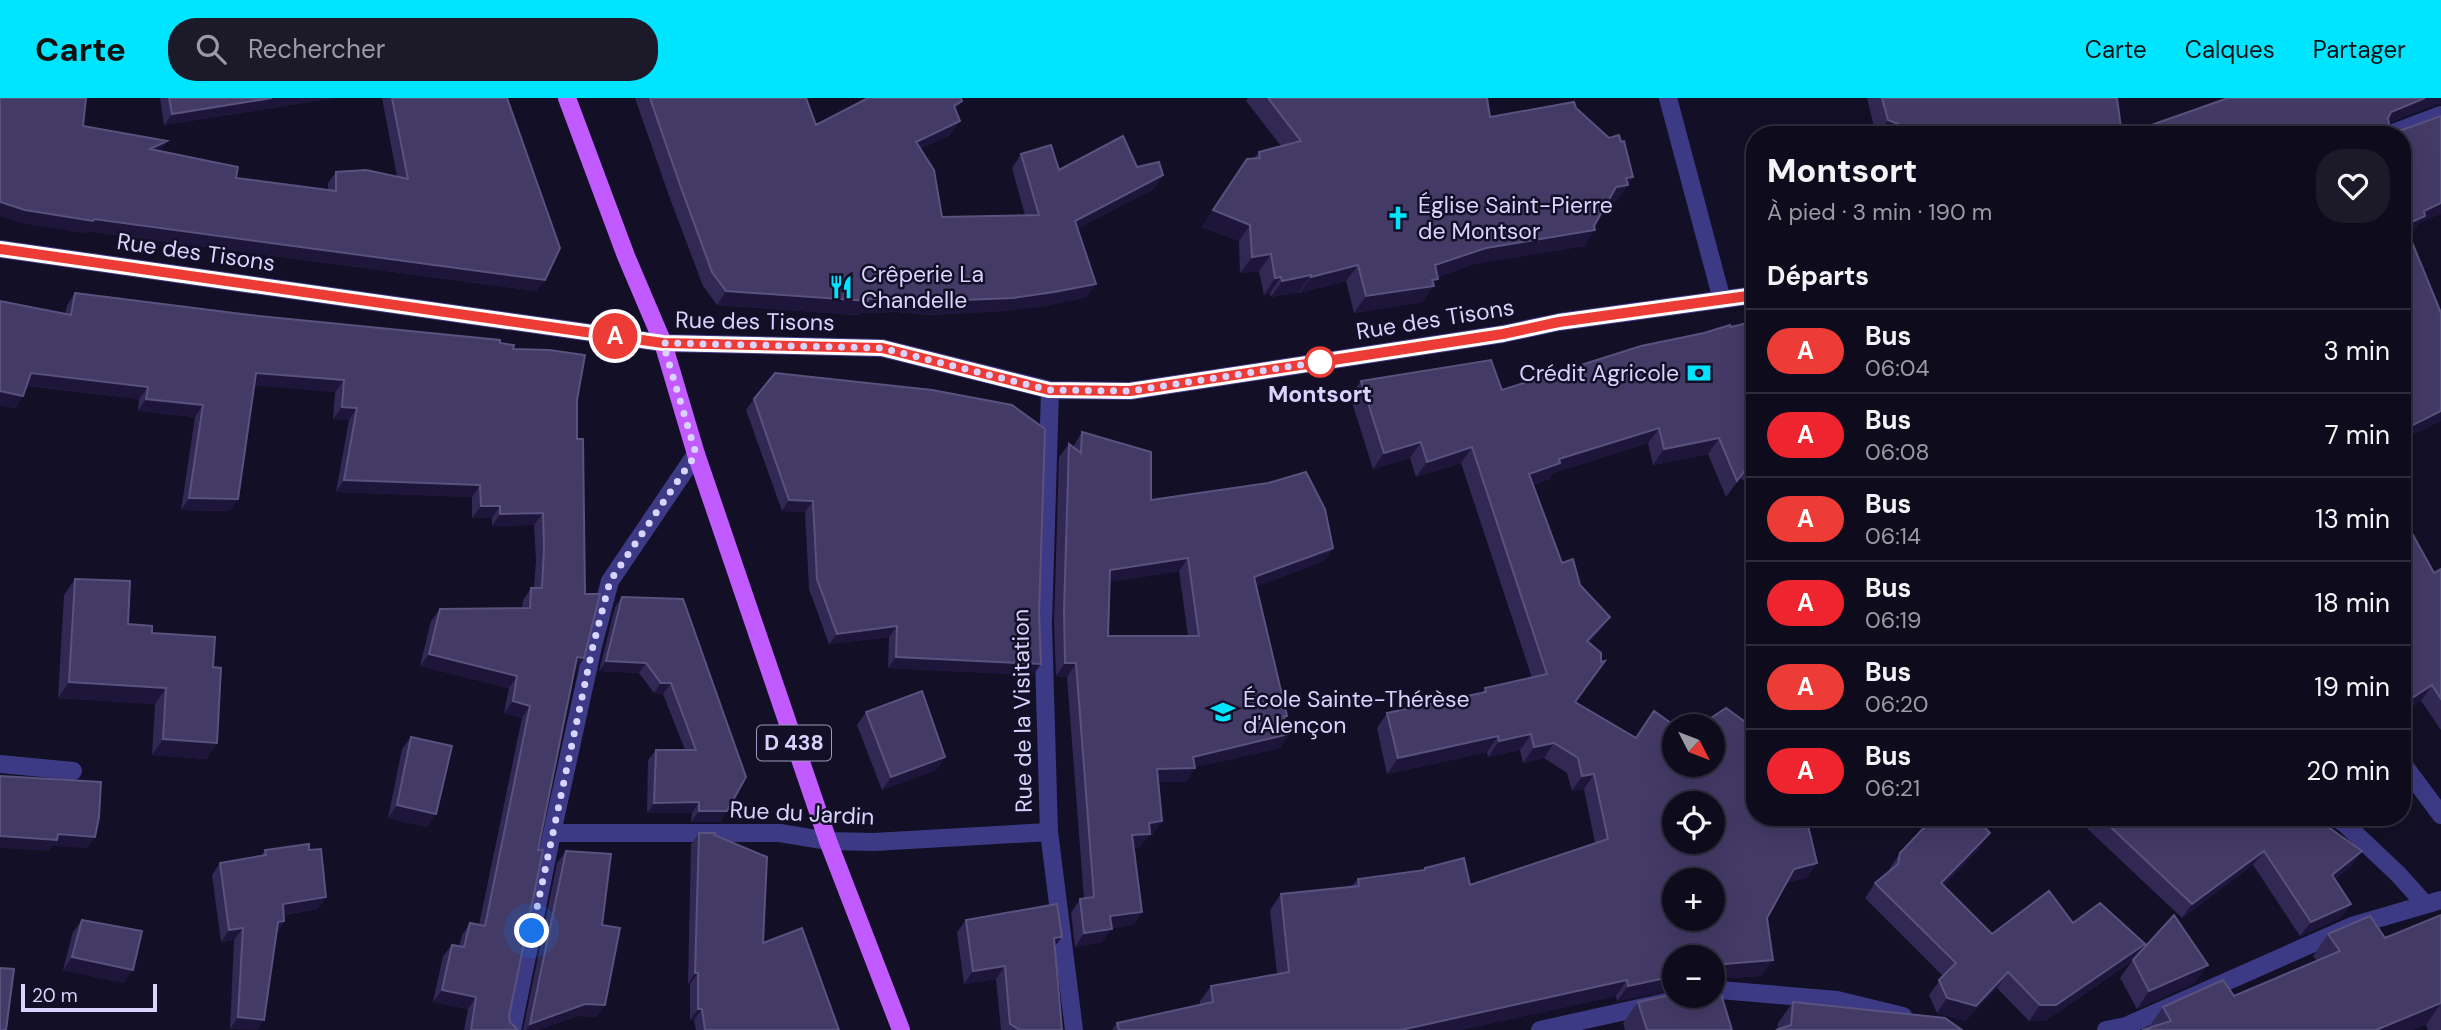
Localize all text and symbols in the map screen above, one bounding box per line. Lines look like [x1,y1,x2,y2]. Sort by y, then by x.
search box [168,18,658,81]
text: Carte [35,28,126,71]
icon: search [192,30,230,68]
text: Rechercher [248,32,385,66]
text: Carte [2085,34,2147,65]
text: Calques [2185,34,2275,65]
text: Partager [2313,34,2406,65]
text: Montsort [1767,149,1917,192]
button: heart [2316,149,2390,223]
place label: Église Saint-Pierre de Montsor [1418,190,1613,246]
text: À pied · 3 min · 190 m [1767,197,1992,227]
church icon: Église Saint-Pierre de Montsor [1384,204,1412,232]
street label: Rue des Tisons [115,226,277,278]
place label: Crêperie La Chandelle [861,259,984,315]
text: Départs [1767,259,1869,293]
restaurant icon: Crêperie La Chandelle [827,273,855,301]
street label: Rue des Tisons [1354,292,1516,346]
street label: Rue des Tisons [675,305,835,337]
line badge: A [592,313,638,359]
text: Bus [1865,319,1911,353]
text: A [606,320,624,351]
text: 3 min [2323,334,2390,368]
text: A [1797,335,1814,366]
marker: Montsort [1305,347,1335,377]
text: 06:04 [1865,353,1930,383]
place label: Crédit Agricole [1519,358,1679,388]
bank icon: Crédit Agricole [1685,359,1713,387]
place label: Montsort [1268,379,1372,409]
text: Bus [1865,403,1911,437]
text: 7 min [2325,418,2390,452]
text: A [1797,419,1814,450]
text: 06:08 [1865,437,1930,467]
text: Bus [1865,487,1911,521]
text: 13 min [2315,502,2390,536]
text: A [1797,503,1814,534]
text: 06:14 [1865,521,1921,551]
text: Bus [1865,571,1911,605]
text: 18 min [2315,586,2390,620]
text: A [1797,587,1814,618]
text: 06:19 [1865,605,1921,635]
street label: Rue de la Visitation [1005,609,1039,813]
text: Bus [1865,655,1911,689]
text: 19 min [2314,670,2390,704]
text: A [1797,671,1814,702]
place label: École Sainte-Thérèse d'Alençon [1243,684,1470,740]
text: 06:20 [1865,689,1929,719]
school or university icon: École Sainte-Thérèse d'Alençon [1209,698,1237,726]
north arrow [1662,714,1726,777]
map controls [1662,714,1725,1008]
road number: D 438 [757,726,831,760]
text: Bus [1865,739,1911,773]
text: 20 min [2306,754,2390,788]
text: A [1797,755,1814,786]
text: 06:21 [1865,773,1920,803]
button: locate [1662,791,1725,854]
street label: Rue du Jardin [729,794,875,832]
button: + [1662,868,1725,931]
your location [514,913,549,948]
button: − [1662,945,1725,1008]
scale bar [21,981,158,1013]
text: 20 m [32,983,78,1008]

